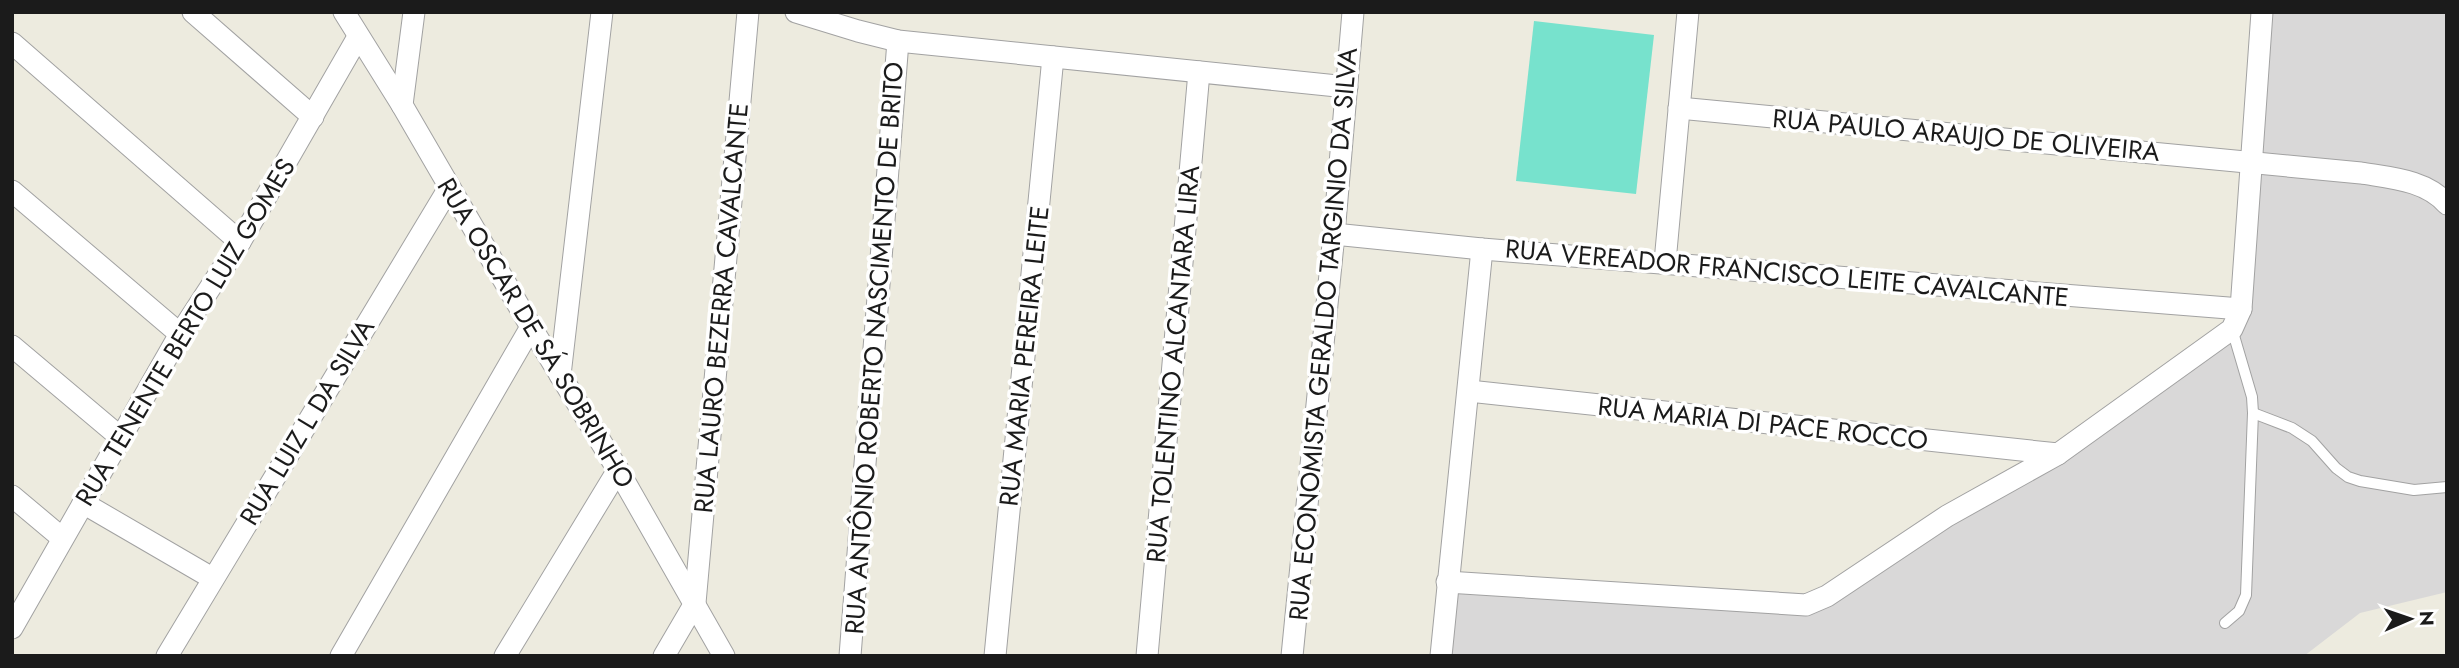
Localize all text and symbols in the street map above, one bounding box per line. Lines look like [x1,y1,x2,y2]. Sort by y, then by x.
street label: RUA ECONOMISTA GERALDO TARGINIO DA SILVA [1279,45,1367,622]
street label: RUA ANTÔNIO ROBERTO NASCIMENTO DE BRITO [835,60,913,636]
street label: RUA PAULO ARAUJO DE OLIVEIRA [1771,99,2162,171]
street label: RUA LAURO BEZERRA CAVALCANTE [684,101,758,515]
street label: RUA TENENTE BERTO LUIZ GOMES [66,151,304,513]
street label: RUA TOLENTINO ALCANTARA LIRA [1137,163,1209,564]
street label: RUA OSCAR DE SÁ SOBRINHO [428,171,644,495]
street label: RUA MARIA PEREIRA LEITE [989,204,1059,508]
street label: RUA VEREADOR FRANCISCO LEITE CAVALCANTE [1504,229,2070,317]
street label: RUA LUIZ L DA SILVA [230,311,384,532]
street label: RUA MARIA DI PACE ROCCO [1596,387,1930,459]
north arrow [2375,584,2445,654]
text: N [2413,610,2440,626]

